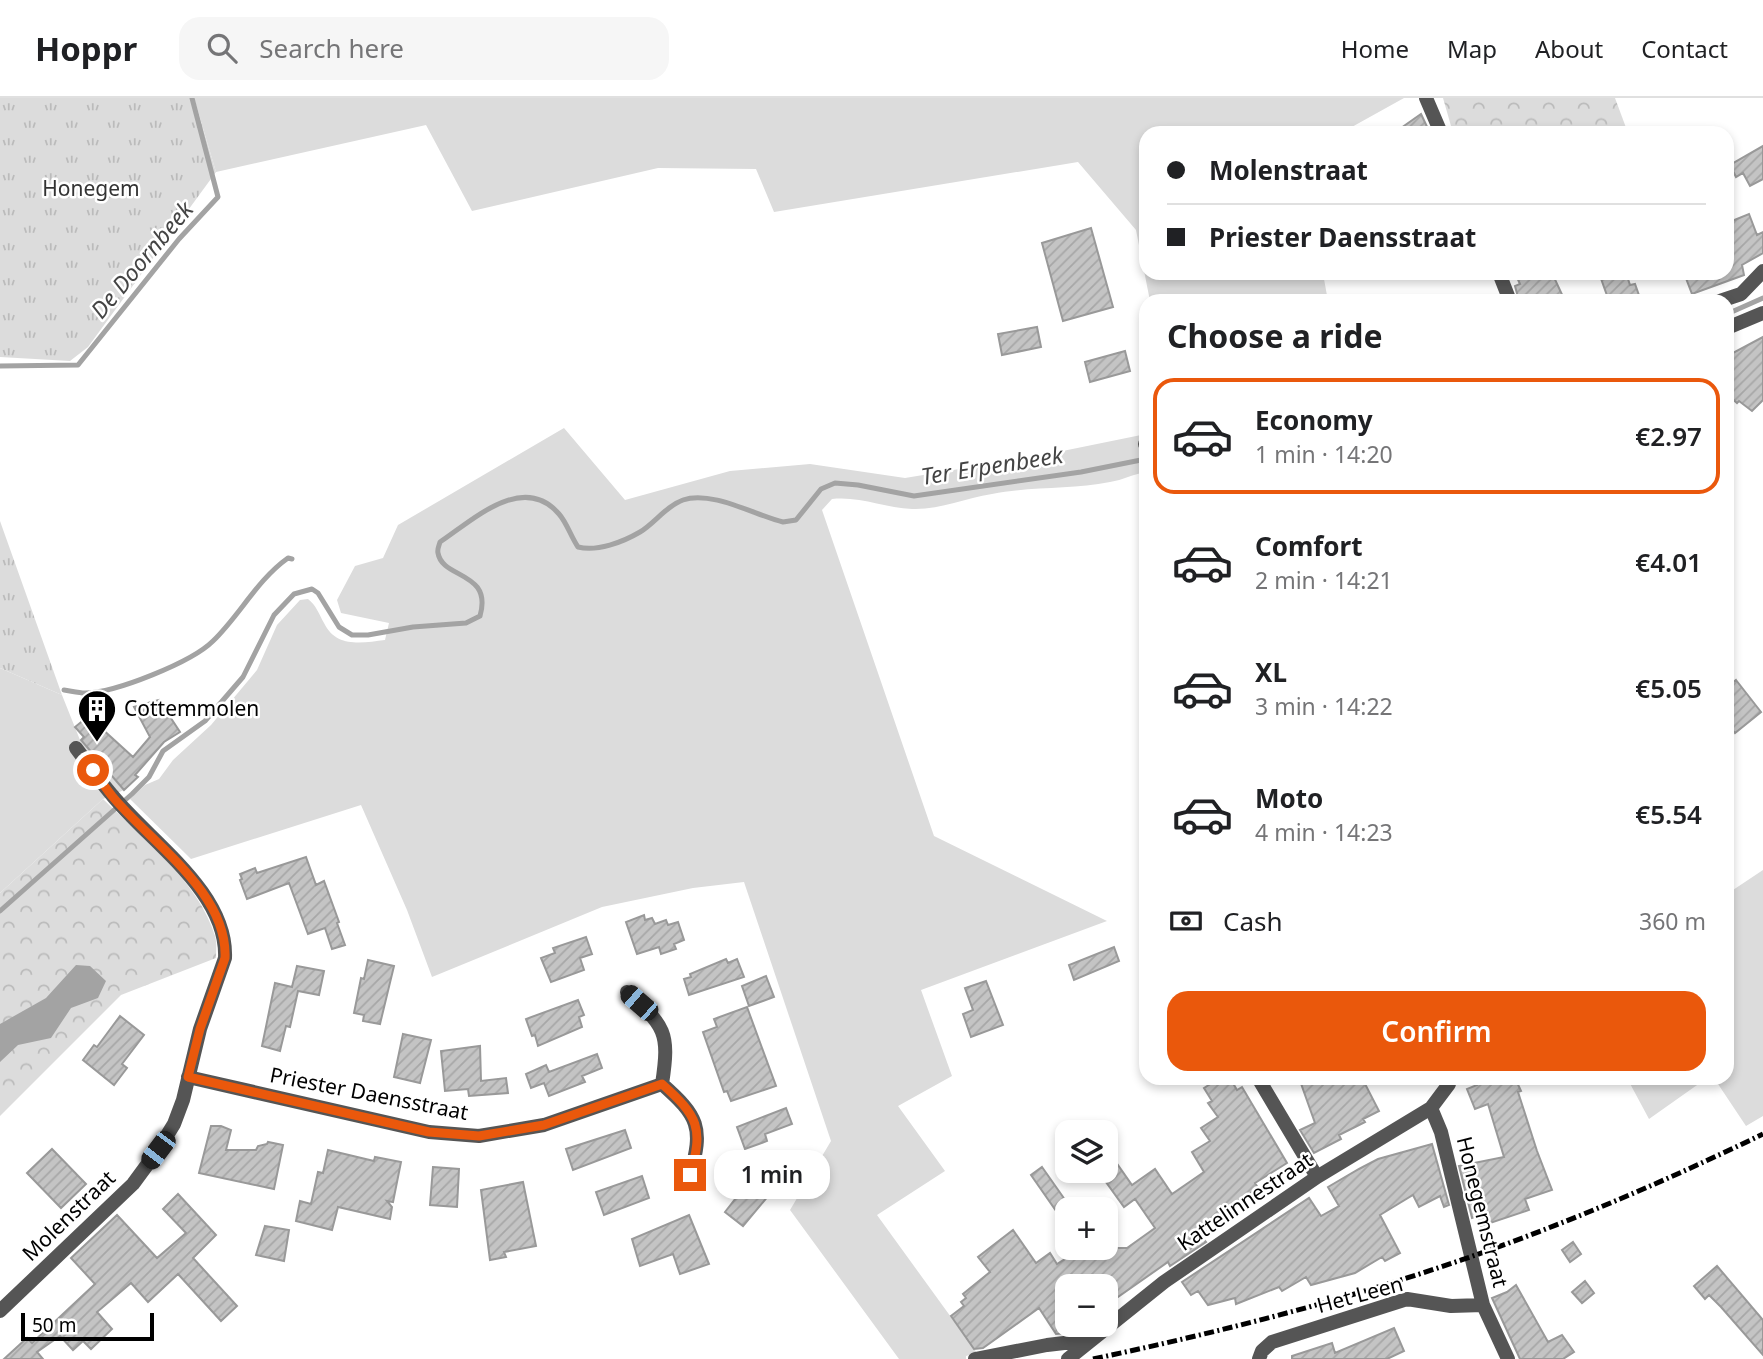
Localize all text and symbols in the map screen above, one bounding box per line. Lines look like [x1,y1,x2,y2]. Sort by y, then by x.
search box [179,17,669,80]
text: Hoppr [35,26,137,71]
icon: search [203,29,241,67]
text: Search here [259,30,404,66]
text: Home [1341,32,1409,65]
text: Map [1447,32,1497,65]
text: About [1535,32,1603,65]
text: Contact [1641,32,1728,65]
text: Molenstraat [1209,152,1368,188]
park label: Honegem [42,174,140,202]
water label: De Doornbeek [83,193,201,325]
text: Priester Daensstraat [1209,219,1476,255]
text: Choose a ride [1167,314,1383,357]
text: Economy [1255,402,1373,438]
icon: car [1171,405,1234,468]
text: €2.97 [1635,418,1702,454]
water label: Ter Erpenbeek [919,438,1067,492]
text: 1 min · 14:20 [1255,438,1393,470]
text: Comfort [1255,528,1363,564]
icon: car [1171,531,1234,594]
text: €4.01 [1635,544,1702,580]
text: 2 min · 14:21 [1255,564,1393,596]
text: XL [1255,654,1287,690]
icon: car [1171,657,1234,720]
text: €5.05 [1635,670,1702,706]
building icon: Cottemmolen [76,688,118,743]
text: 3 min · 14:22 [1255,690,1393,722]
place label: Cottemmolen [124,694,259,722]
route start [77,754,109,786]
text: Moto [1255,780,1323,816]
icon: car [1171,783,1234,846]
text: €5.54 [1635,796,1702,832]
text: 4 min · 14:23 [1255,816,1393,848]
icon: cash [1167,902,1205,940]
text: Cash [1223,903,1283,939]
text: 360 m [1639,905,1706,937]
car [617,981,662,1025]
button: Confirm [1167,991,1706,1071]
street label: Priester Daensstraat [268,1060,471,1126]
map controls [1055,1120,1118,1337]
button: layers [1055,1120,1118,1183]
car [137,1127,180,1173]
street label: Honegemstraat [1451,1133,1515,1291]
street label: Kattelinnestraat [1171,1145,1318,1257]
callout: 1 min [714,1150,830,1200]
text: 1 min [741,1158,803,1190]
route end [674,1159,706,1191]
street label: Molenstraat [16,1164,121,1267]
button: + [1055,1197,1118,1260]
street label: Het Leen [1314,1269,1406,1319]
button: − [1055,1274,1118,1337]
scale bar [21,1310,154,1342]
text: 50 m [32,1312,76,1338]

